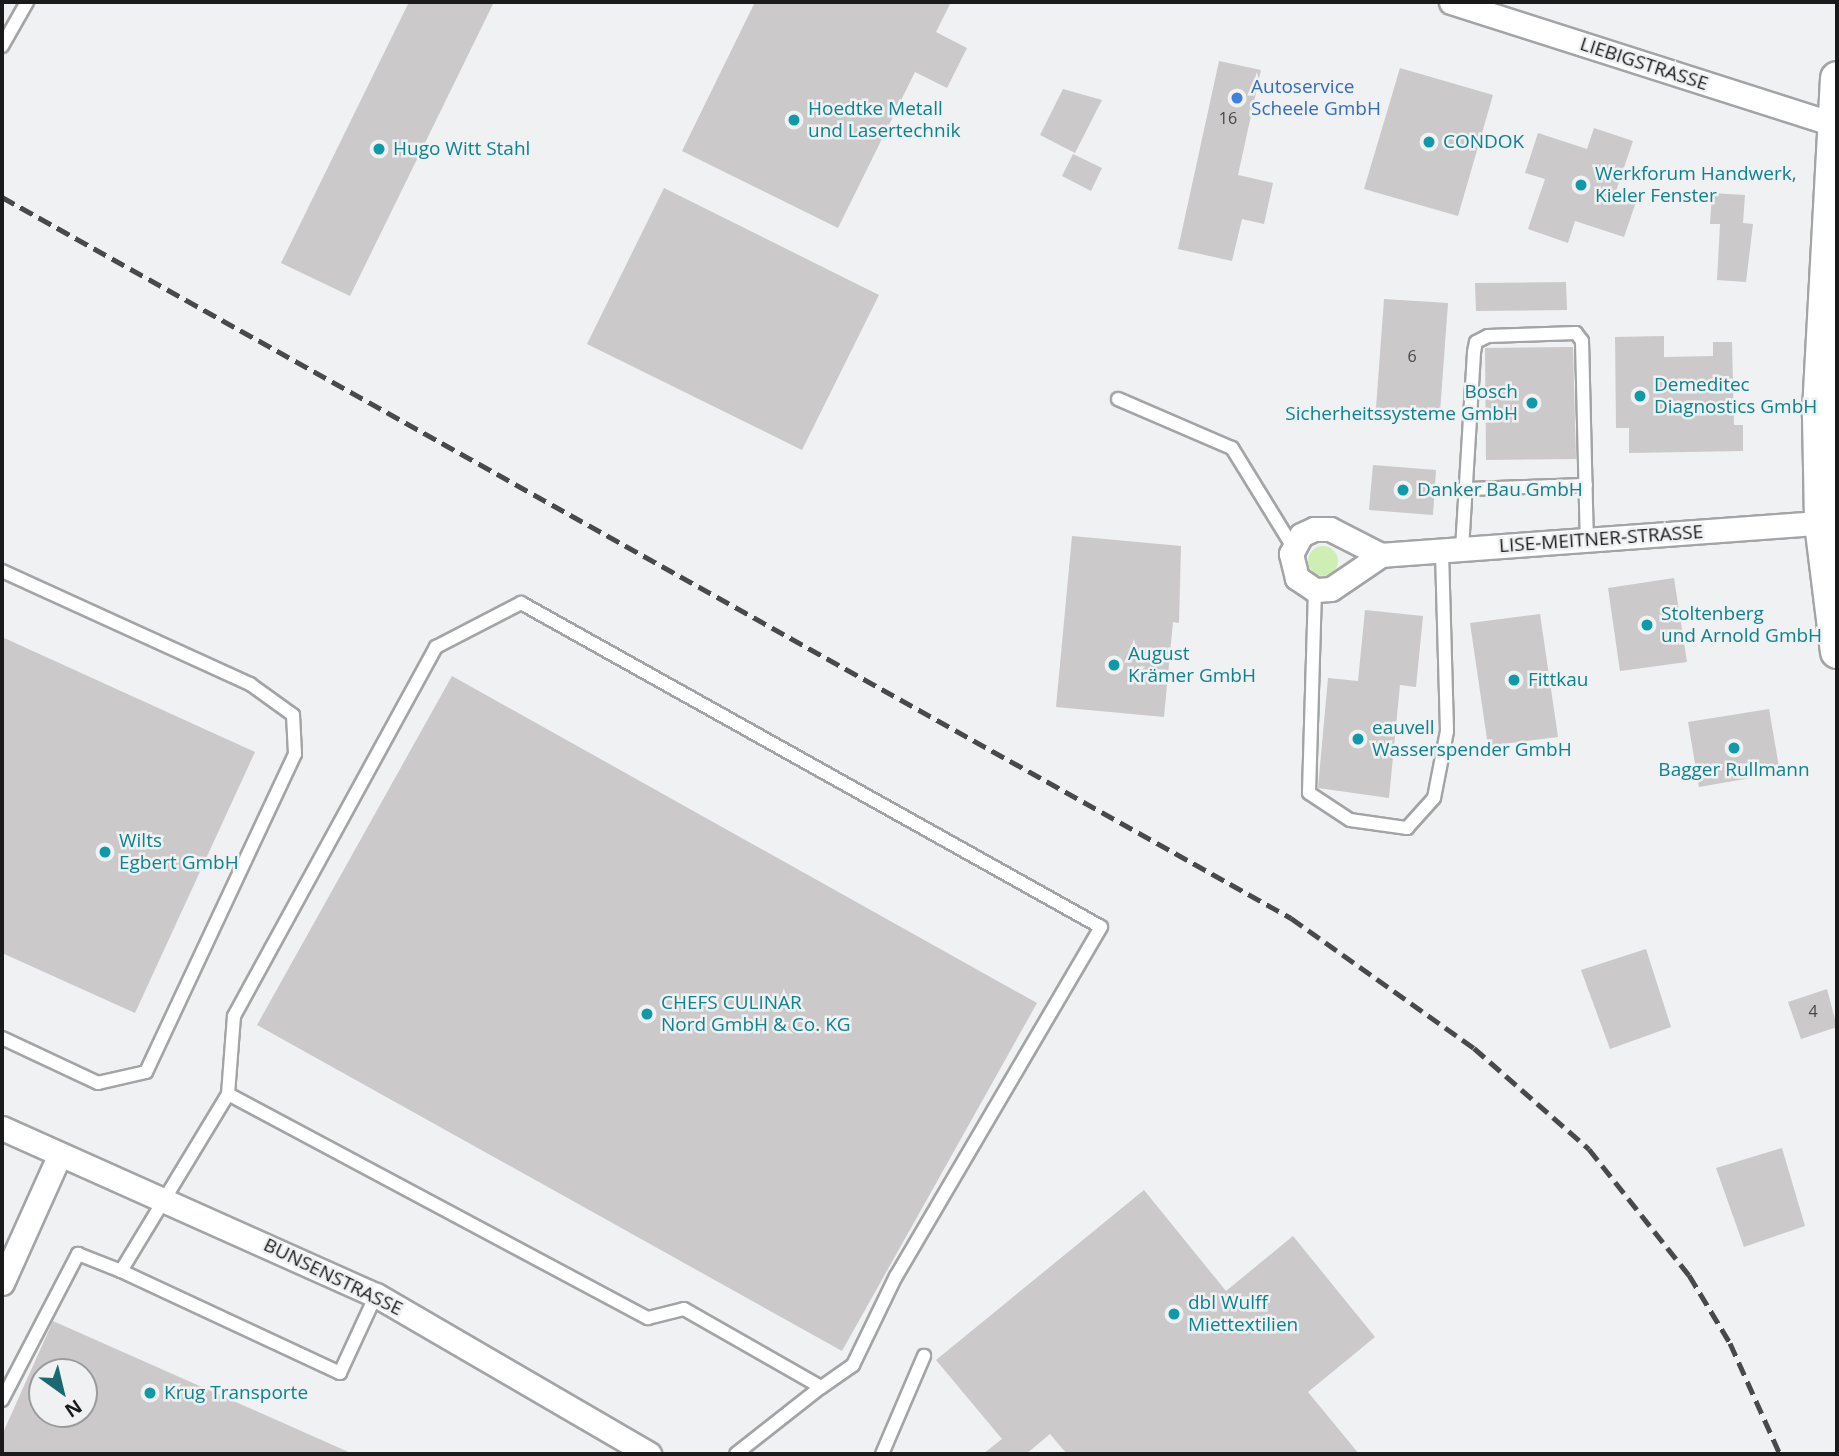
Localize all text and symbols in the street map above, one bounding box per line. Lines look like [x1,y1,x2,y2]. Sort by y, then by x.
street label: LIEBIGSTRASSE [1577,33,1711,95]
place label: Autoservice Scheele GmbH [1251,76,1381,120]
marker: Autoservice Scheele GmbH [1229,90,1245,106]
place label: Hoedtke Metall und Lasertechnik [808,98,960,142]
house number: 16 [1219,108,1237,128]
marker: Hoedtke Metall und Lasertechnik [786,112,802,128]
place label: CONDOK [1443,131,1524,153]
marker: CONDOK [1421,134,1437,150]
place label: Hugo Witt Stahl [393,138,530,160]
marker: Hugo Witt Stahl [371,141,387,157]
place label: Werkforum Handwerk, Kieler Fenster [1595,163,1797,207]
marker: Werkforum Handwerk, Kieler Fenster [1573,177,1589,193]
house number: 6 [1407,346,1417,366]
place label: Demeditec Diagnostics GmbH [1654,374,1817,418]
place label: Bosch Sicherheitssysteme GmbH [1285,381,1518,425]
marker: Demeditec Diagnostics GmbH [1632,388,1648,404]
marker: Bosch Sicherheitssysteme GmbH [1524,395,1540,411]
place label: Danker Bau GmbH [1417,479,1583,501]
marker: Danker Bau GmbH [1395,482,1411,498]
street label: LISE-MEITNER-STRASSE [1498,520,1704,558]
place label: Stoltenberg und Arnold GmbH [1661,603,1822,647]
marker: Stoltenberg und Arnold GmbH [1639,617,1655,633]
place label: August Krämer GmbH [1128,643,1256,687]
marker: August Krämer GmbH [1106,657,1122,673]
place label: Fittkau [1528,669,1588,691]
marker: Fittkau [1506,672,1522,688]
place label: eauvell Wasserspender GmbH [1372,717,1572,761]
marker: eauvell Wasserspender GmbH [1350,731,1366,747]
marker: Bagger Rullmann [1726,740,1742,756]
place label: Bagger Rullmann [1658,759,1810,781]
place label: Wilts Egbert GmbH [119,830,239,874]
marker: Wilts Egbert GmbH [97,844,113,860]
place label: CHEFS CULINAR Nord GmbH & Co. KG [661,992,851,1036]
house number: 4 [1808,1001,1818,1021]
marker: CHEFS CULINAR Nord GmbH & Co. KG [639,1006,655,1022]
street label: BUNSENSTRASSE [260,1233,406,1321]
place label: dbl Wulff Miettextilien [1188,1292,1298,1336]
marker: dbl Wulff Miettextilien [1166,1306,1182,1322]
north arrow [28,1358,98,1428]
place label: Krug Transporte [164,1382,308,1404]
marker: Krug Transporte [142,1385,158,1401]
text: N [60,1394,87,1424]

